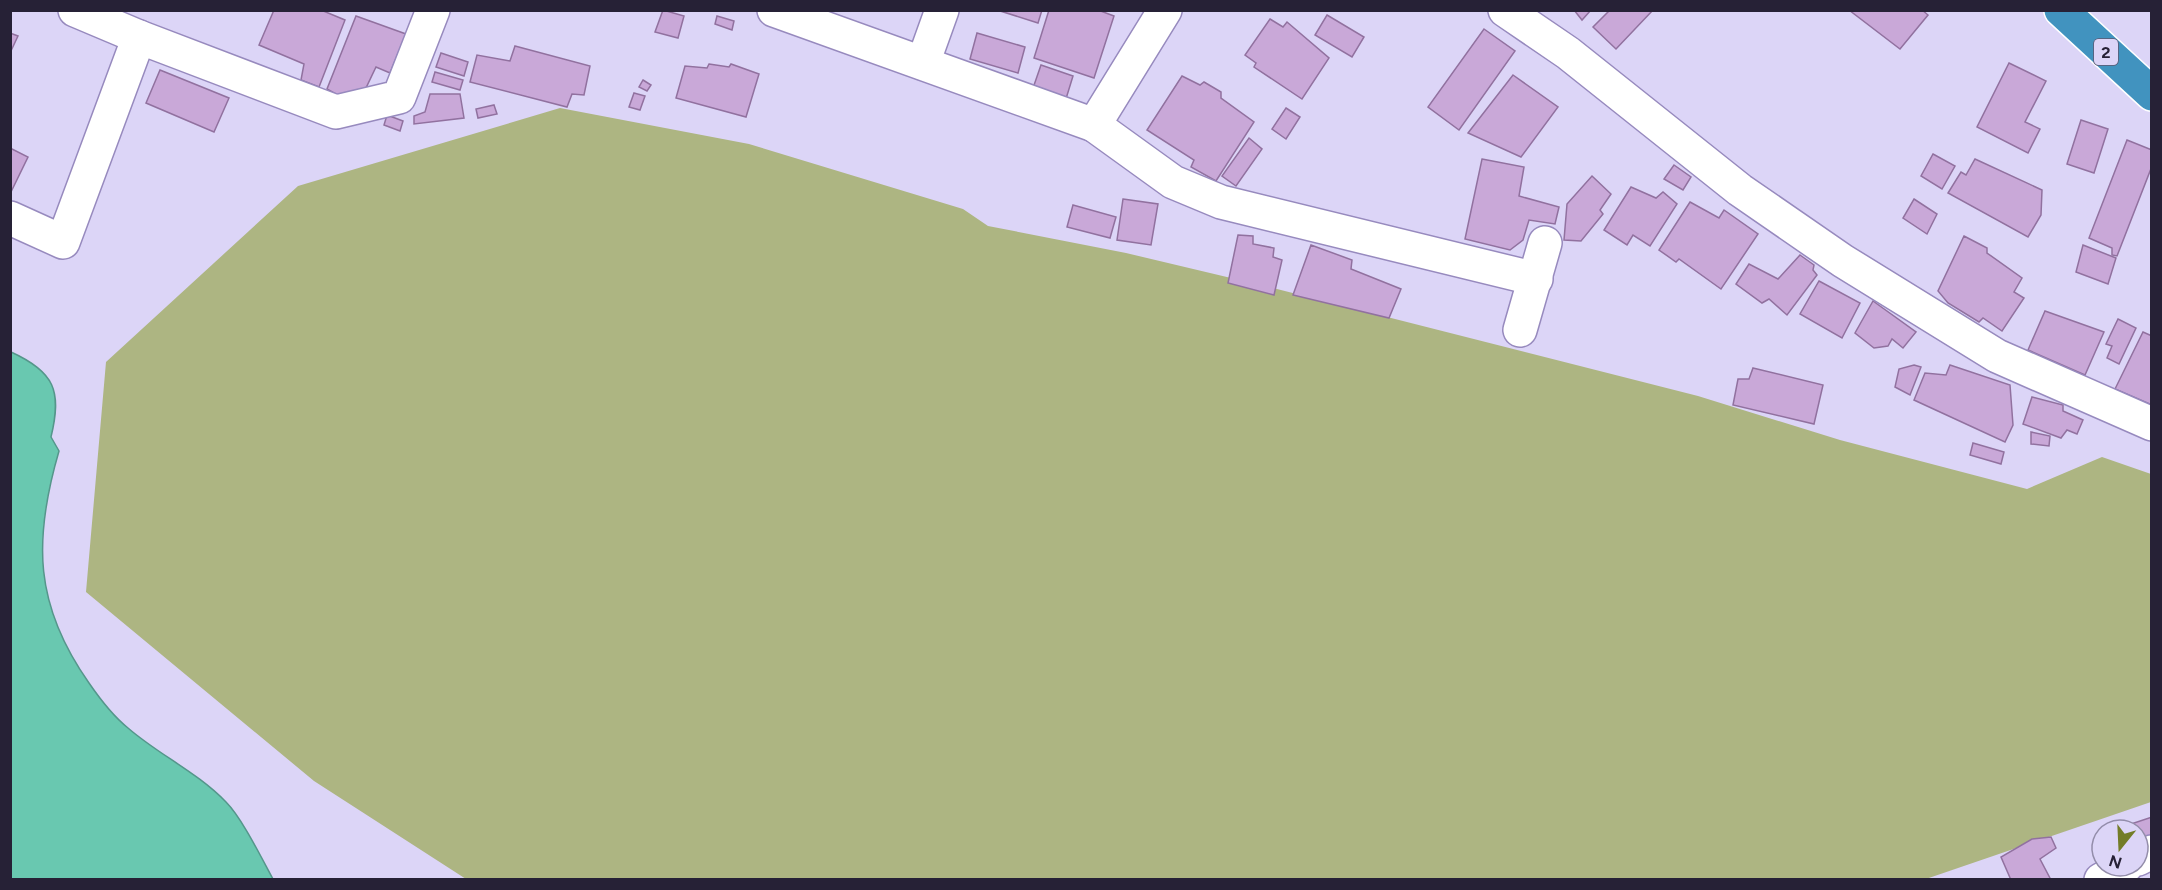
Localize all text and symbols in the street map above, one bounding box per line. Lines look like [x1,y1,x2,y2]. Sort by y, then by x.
road number: 2 [2094,39,2118,65]
north arrow [2090,818,2150,878]
text: N [2107,851,2124,873]

